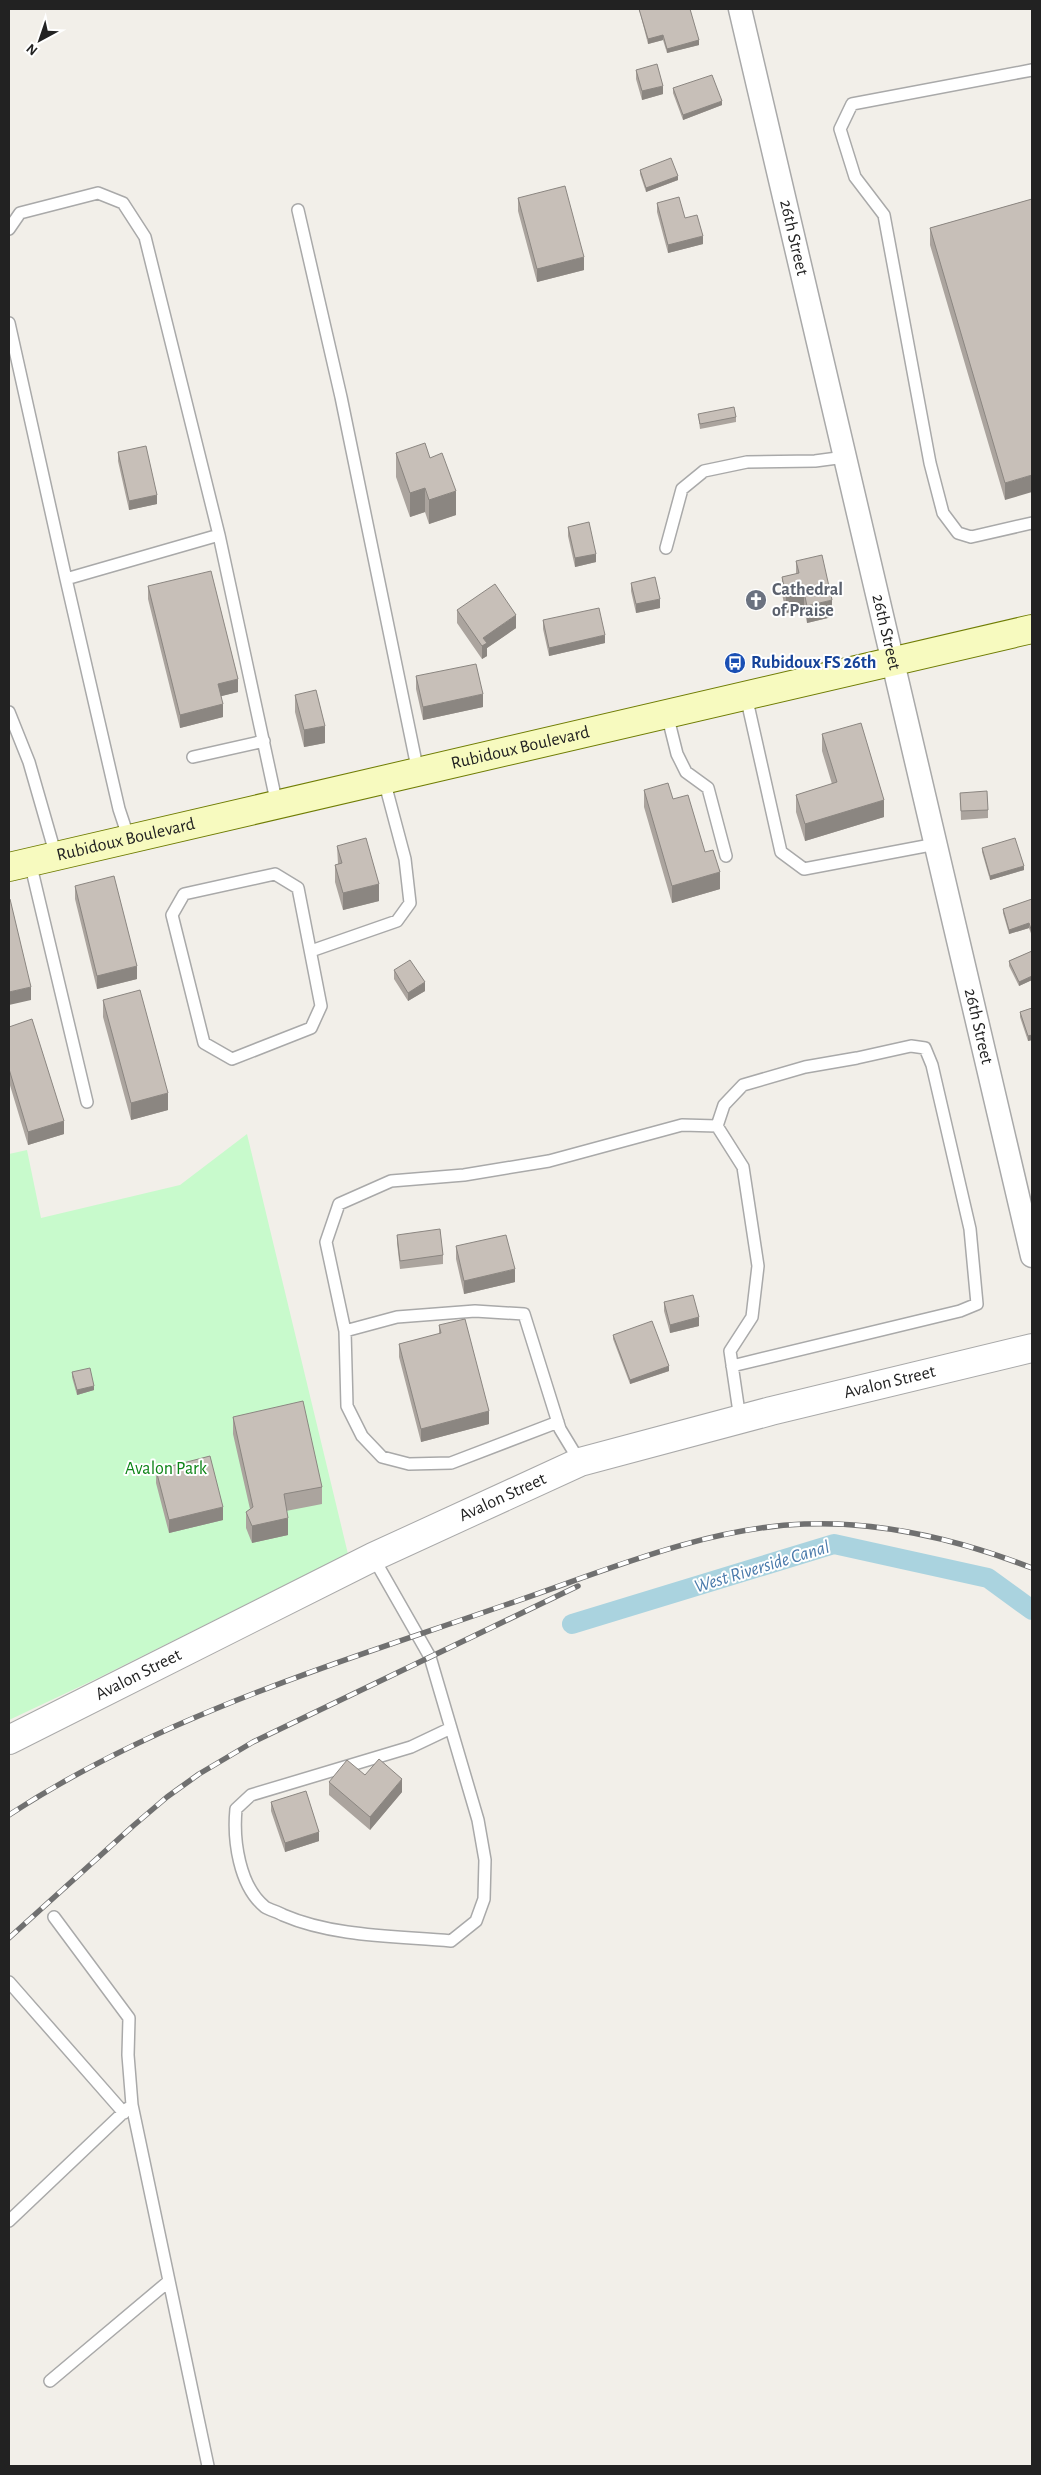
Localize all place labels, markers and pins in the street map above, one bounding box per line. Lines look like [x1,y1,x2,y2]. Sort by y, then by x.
place label: Cathedral of Praise [772,581,843,620]
church icon: Cathedral of Praise [744,588,768,612]
bus stop icon: Rubidoux FS 26th [723,651,747,675]
place label: Rubidoux FS 26th [751,654,876,672]

